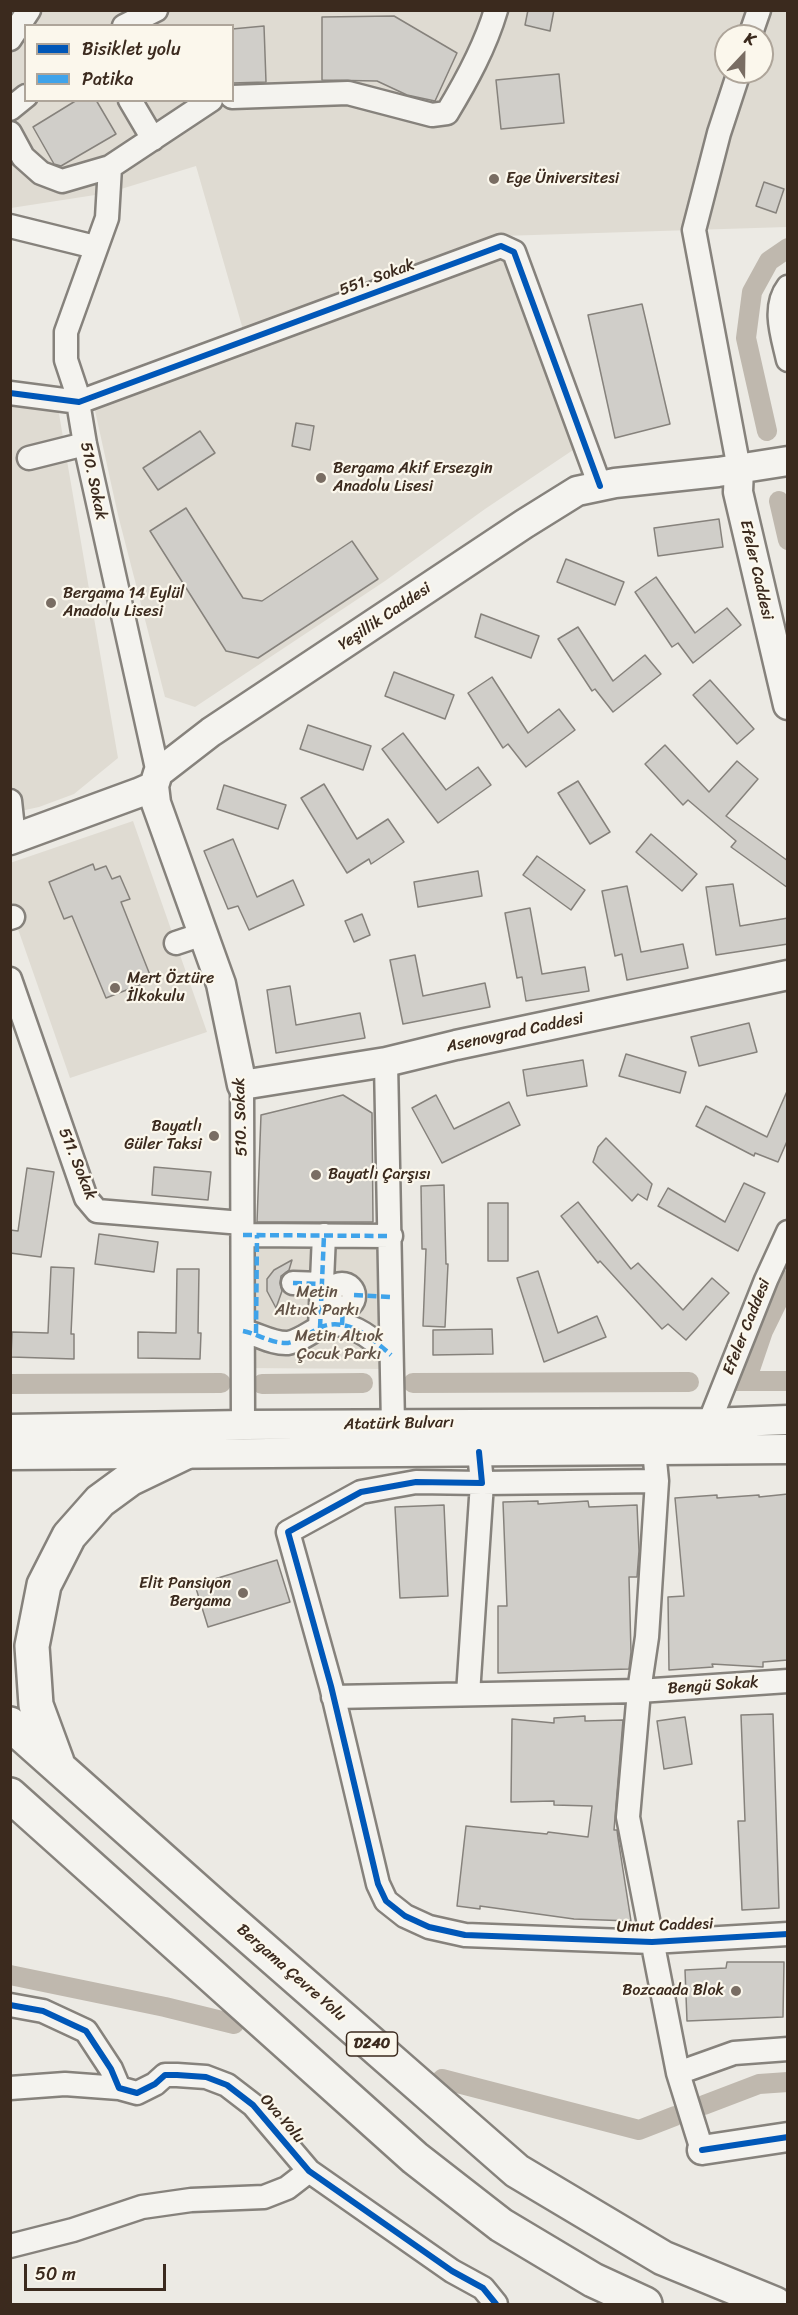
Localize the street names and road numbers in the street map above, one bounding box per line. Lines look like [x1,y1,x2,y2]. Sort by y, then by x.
street label: 551. Sokak [337,256,417,300]
street label: 510. Sokak [75,440,111,522]
street label: Efeler Caddesi [735,518,777,622]
street label: Yeşillik Caddesi [335,579,435,655]
street label: Asenovgrad Caddesi [445,1009,585,1057]
street label: 510. Sokak [230,1077,252,1157]
street label: 511. Sokak [54,1125,100,1203]
street label: Efeler Caddesi [719,1276,775,1378]
street label: Atatürk Bulvarı [344,1413,454,1435]
street label: Bengü Sokak [667,1673,759,1699]
street label: Umut Caddesi [616,1915,714,1937]
street label: Bergama Çevre Yolu [232,1920,350,2026]
road number: D240 [346,2032,398,2056]
street label: Ova Yolu [256,2091,308,2147]

